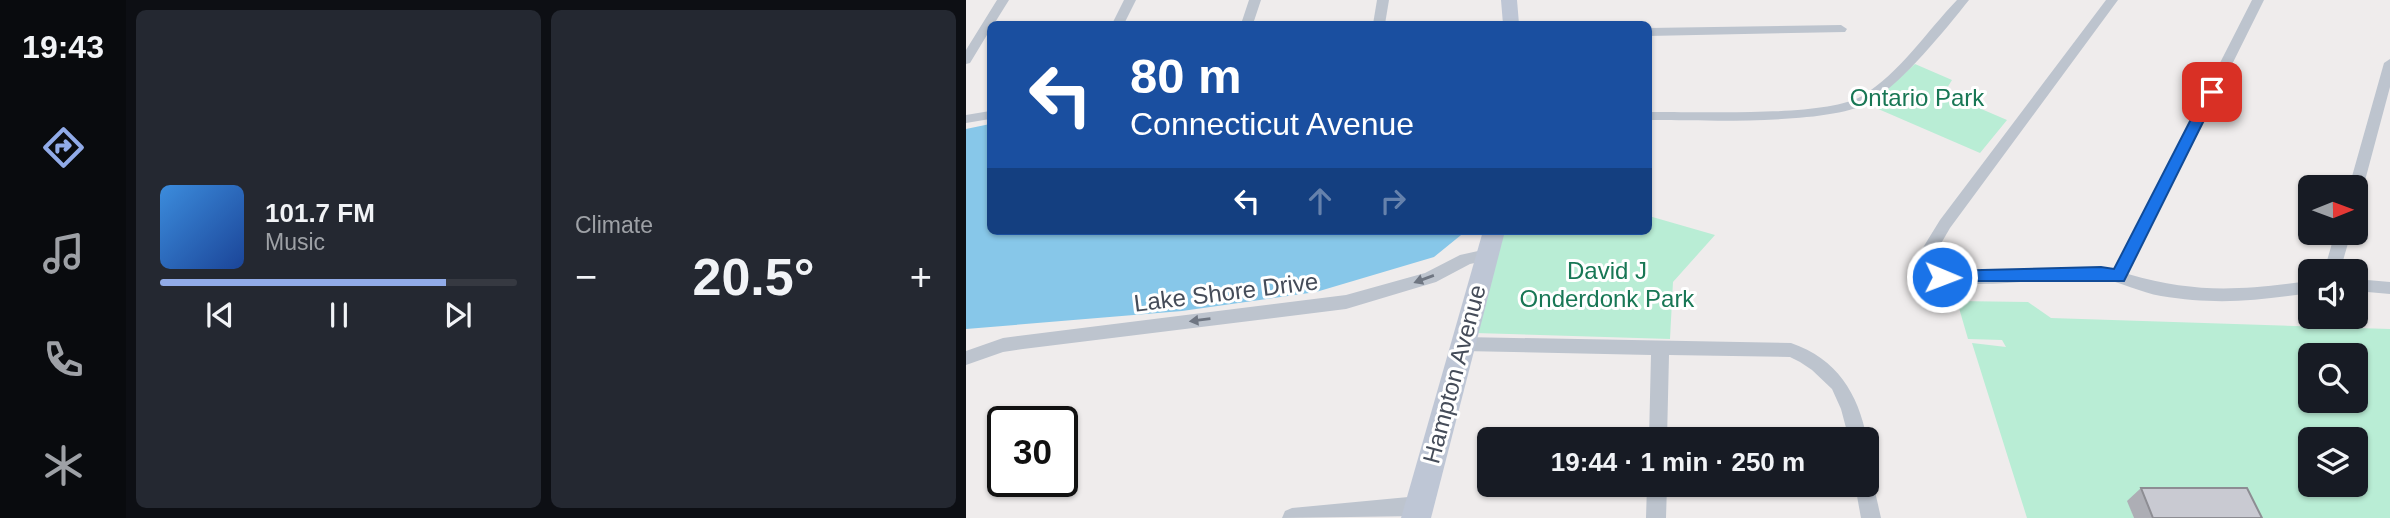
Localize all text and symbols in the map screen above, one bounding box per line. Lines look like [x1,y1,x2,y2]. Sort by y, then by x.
text: 19:43 [22,29,104,65]
icon: left [1015,49,1106,140]
text: 80 m [1130,49,1242,103]
pin [2182,62,2242,122]
icon: arrive [2193,73,2231,111]
park label: Ontario Park [1850,84,1985,111]
text: Connecticut Avenue [1130,106,1414,142]
icon: directions [39,123,88,172]
north arrow [2298,175,2368,245]
map controls [2298,175,2368,497]
icon: left [1228,182,1266,220]
icon: ahead [1301,182,1339,220]
icon: right [1374,182,1412,220]
text: 101.7 FM [265,198,375,228]
text: Climate [575,212,653,238]
icon: music [39,229,88,278]
text: Music [265,229,325,255]
position arrow [1905,240,1979,314]
text: 20.5° [692,248,815,306]
text: − [575,256,597,298]
text: + [910,256,932,298]
park label: David J Onderdonk Park [1520,257,1695,312]
button: sound [2298,259,2368,329]
street label: Lake Shore Drive [1132,267,1320,317]
one-way arrow [1413,274,1434,285]
street label: Hampton Avenue [1417,282,1491,466]
icon: previous [201,296,239,334]
icon: pause [320,296,358,334]
icon: next [439,296,477,334]
one-way arrow [1189,314,1211,325]
icon: phone [39,335,88,384]
button: search [2298,343,2368,413]
speed limit sign: 30 [987,406,1078,497]
button: layers [2298,427,2368,497]
icon: climate [39,441,88,490]
text: 19:44 · 1 min · 250 m [1551,447,1805,477]

